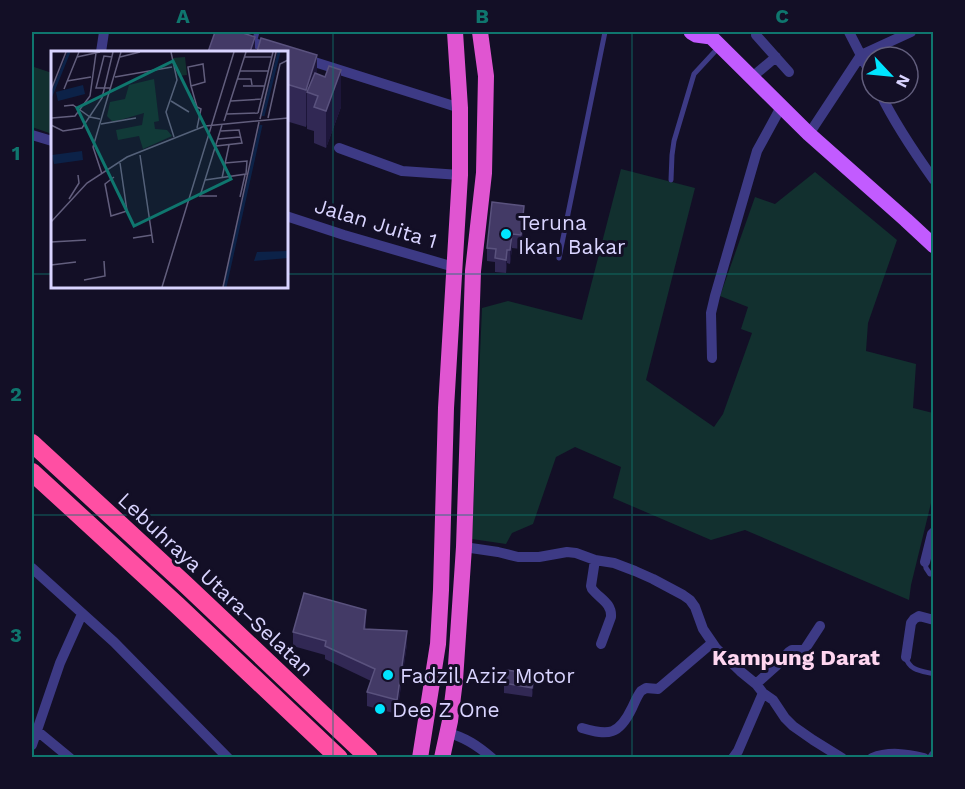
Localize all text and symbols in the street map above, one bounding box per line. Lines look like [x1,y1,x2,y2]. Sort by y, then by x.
text: A [176,4,190,28]
text: B [475,4,489,28]
text: C [775,4,789,28]
north arrow [860,45,920,105]
inset map [51,51,288,288]
text: N [892,72,914,91]
text: 1 [12,141,20,165]
street label: Jalan Juita 1 [312,193,440,253]
place label: Teruna Ikan Bakar [518,210,626,259]
marker: Teruna Ikan Bakar [499,227,513,241]
text: 2 [10,382,22,406]
street label: Lebuhraya Utara–Selatan [113,487,319,681]
text: 3 [10,623,22,647]
district label: Kampung Darat [712,645,880,670]
place label: Fadzil Aziz Motor [400,663,575,688]
marker: Fadzil Aziz Motor [381,668,395,682]
place label: Dee Z One [392,697,500,722]
marker: Dee Z One [373,702,387,716]

